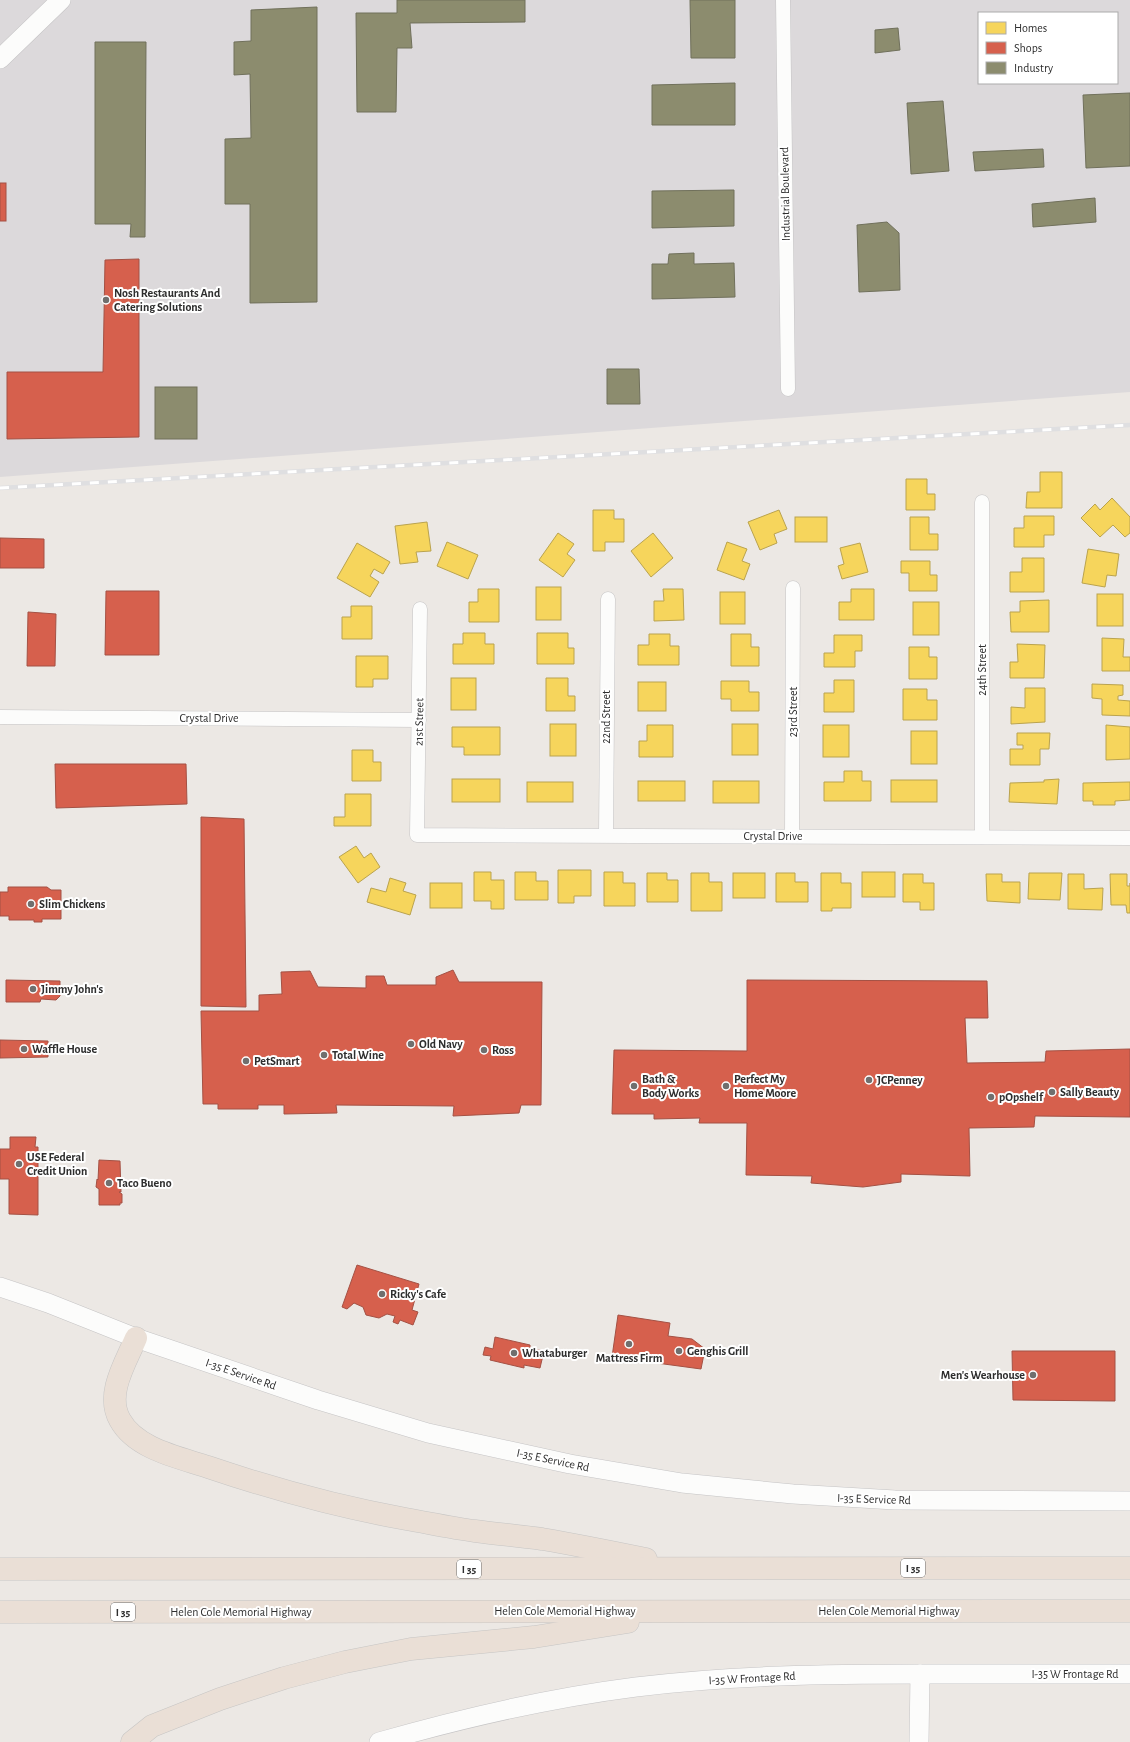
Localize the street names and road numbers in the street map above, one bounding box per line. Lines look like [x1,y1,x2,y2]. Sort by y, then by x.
street label: Industrial Boulevard [778,147,792,241]
street label: 24th Street [976,644,988,696]
street label: 23rd Street [787,686,799,737]
street label: 22nd Street [600,690,612,744]
street label: 21st Street [413,698,425,746]
street label: Crystal Drive [180,712,238,725]
street label: Crystal Drive [744,830,802,843]
street label: I-35 E Service Rd [204,1356,278,1392]
street label: I-35 E Service Rd [516,1446,590,1474]
street label: I-35 E Service Rd [837,1492,911,1506]
road number: I 35 [901,1559,925,1577]
road number: I 35 [457,1560,481,1578]
road number: I 35 [111,1603,135,1621]
street label: Helen Cole Memorial Highway [494,1605,636,1618]
street label: Helen Cole Memorial Highway [818,1605,960,1618]
street label: Helen Cole Memorial Highway [170,1606,312,1619]
street label: I-35 W Frontage Rd [1032,1668,1118,1680]
street label: I-35 W Frontage Rd [708,1670,796,1686]

